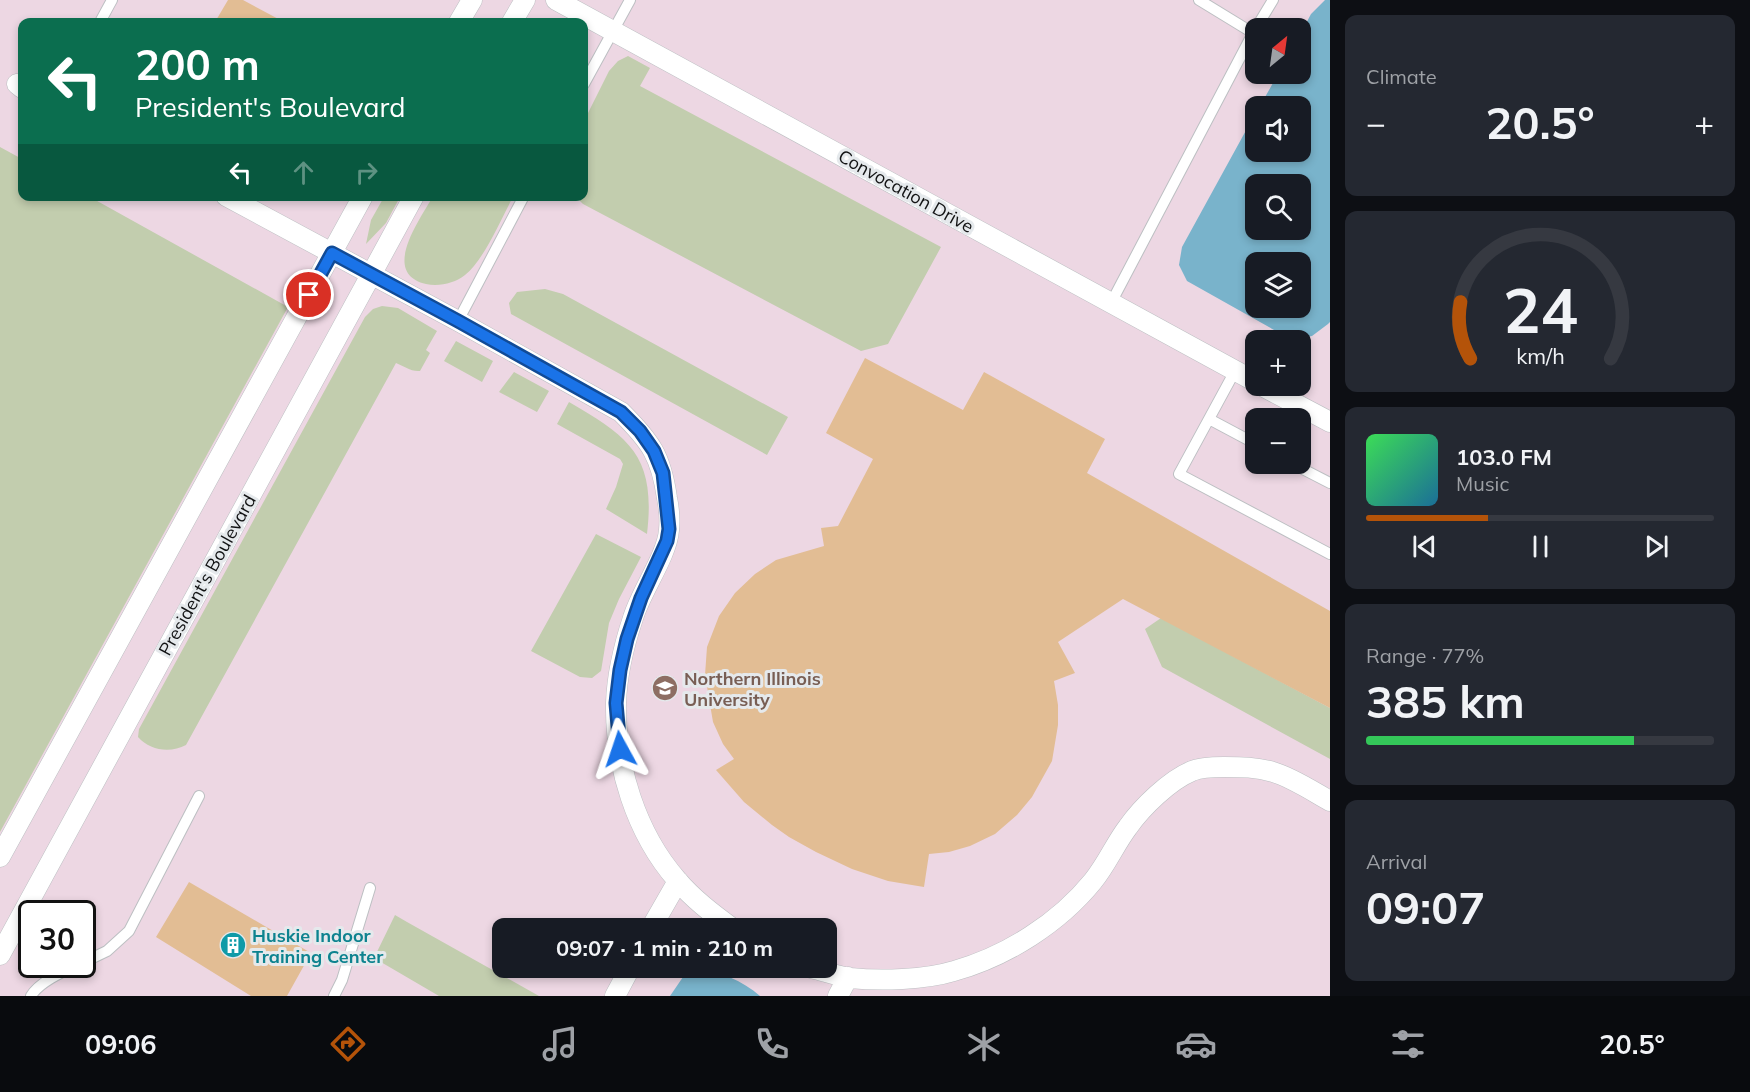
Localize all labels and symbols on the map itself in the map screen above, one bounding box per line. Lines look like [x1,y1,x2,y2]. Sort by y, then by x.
north arrow [1245,18,1311,84]
street label: Convocation Drive [834,144,978,238]
pin [283,269,334,320]
street label: President's Boulevard [153,491,261,659]
place label: Northern Illinois University [684,667,821,711]
school or university icon: Northern Illinois University [650,673,680,703]
position arrow [588,717,652,781]
speed limit sign: 30 [18,900,96,978]
place label: Huskie Indoor Training Center [252,924,384,968]
building icon: Huskie Indoor Training Center [218,930,248,960]

